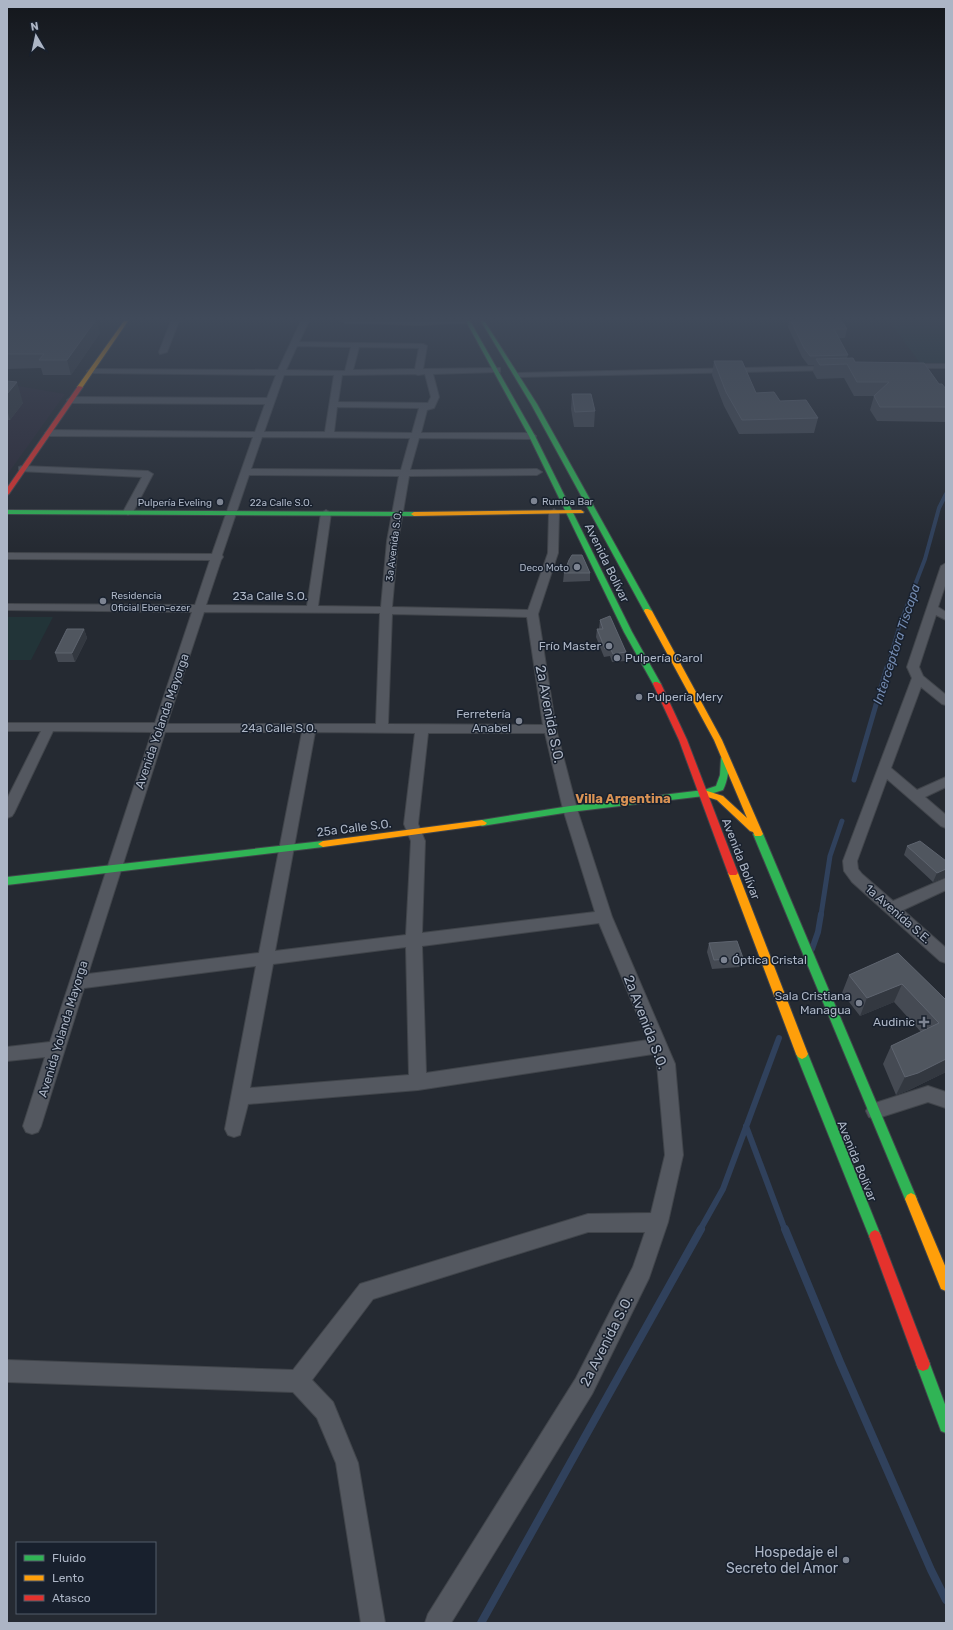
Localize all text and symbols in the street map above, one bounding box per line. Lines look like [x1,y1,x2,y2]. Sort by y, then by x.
north arrow [16,16,56,56]
text: N [30,20,40,34]
marker: Rumba Bar [529,496,539,506]
place label: Rumba Bar [542,496,594,508]
place label: Pulpería Eveling [138,497,212,509]
marker: Pulpería Eveling [215,497,225,507]
street label: 22a Calle S.O. [250,497,312,509]
street label: 3a Avenida S.O. [384,510,404,582]
street label: Avenida Bolívar [582,521,632,605]
place label: Deco Moto [520,562,569,574]
marker: Deco Moto [572,562,582,572]
water label: Interceptora Tiscapa [870,582,923,706]
street label: 23a Calle S.O. [232,589,308,603]
place label: Residencia Oficial Eben-ezer [111,590,190,614]
marker: Residencia Oficial Eben-ezer [98,596,108,606]
place label: Frío Master [539,639,601,653]
marker: Frío Master [604,641,614,651]
place label: Pulpería Carol [625,651,703,665]
street label: Avenida Yolanda Mayorga [132,652,192,790]
marker: Pulpería Carol [612,653,622,663]
street label: 2a Avenida S.O. [532,664,567,765]
place label: Pulpería Mery [647,690,724,704]
marker: Pulpería Mery [634,692,644,702]
place label: Ferretería Anabel [456,707,511,735]
marker: Ferretería Anabel [514,716,524,726]
street label: 24a Calle S.O. [241,721,317,735]
district label: Villa Argentina [575,791,671,806]
street label: 25a Calle S.O. [316,816,392,840]
street label: Avenida Bolívar [719,816,763,902]
street label: 1a Avenida S.E. [862,882,934,946]
place label: Óptica Cristal [732,953,807,967]
marker: Óptica Cristal [719,955,729,965]
street label: Avenida Yolanda Mayorga [36,959,90,1099]
street label: 2a Avenida S.O. [620,973,671,1072]
place label: Sala Cristiana Managua [775,989,851,1017]
marker: Sala Cristiana Managua [854,998,864,1008]
place label: Audinic [873,1015,915,1029]
marker: Audinic [918,1016,930,1028]
street label: Avenida Bolívar [834,1119,880,1204]
street label: 2a Avenida S.O. [576,1293,637,1389]
legend [16,1542,156,1614]
place label: Hospedaje el Secreto del Amor [726,1544,839,1577]
text: Fluido [52,1551,86,1565]
marker: Hospedaje el Secreto del Amor [841,1555,851,1565]
text: Lento [52,1571,84,1585]
text: Atasco [52,1591,91,1605]

